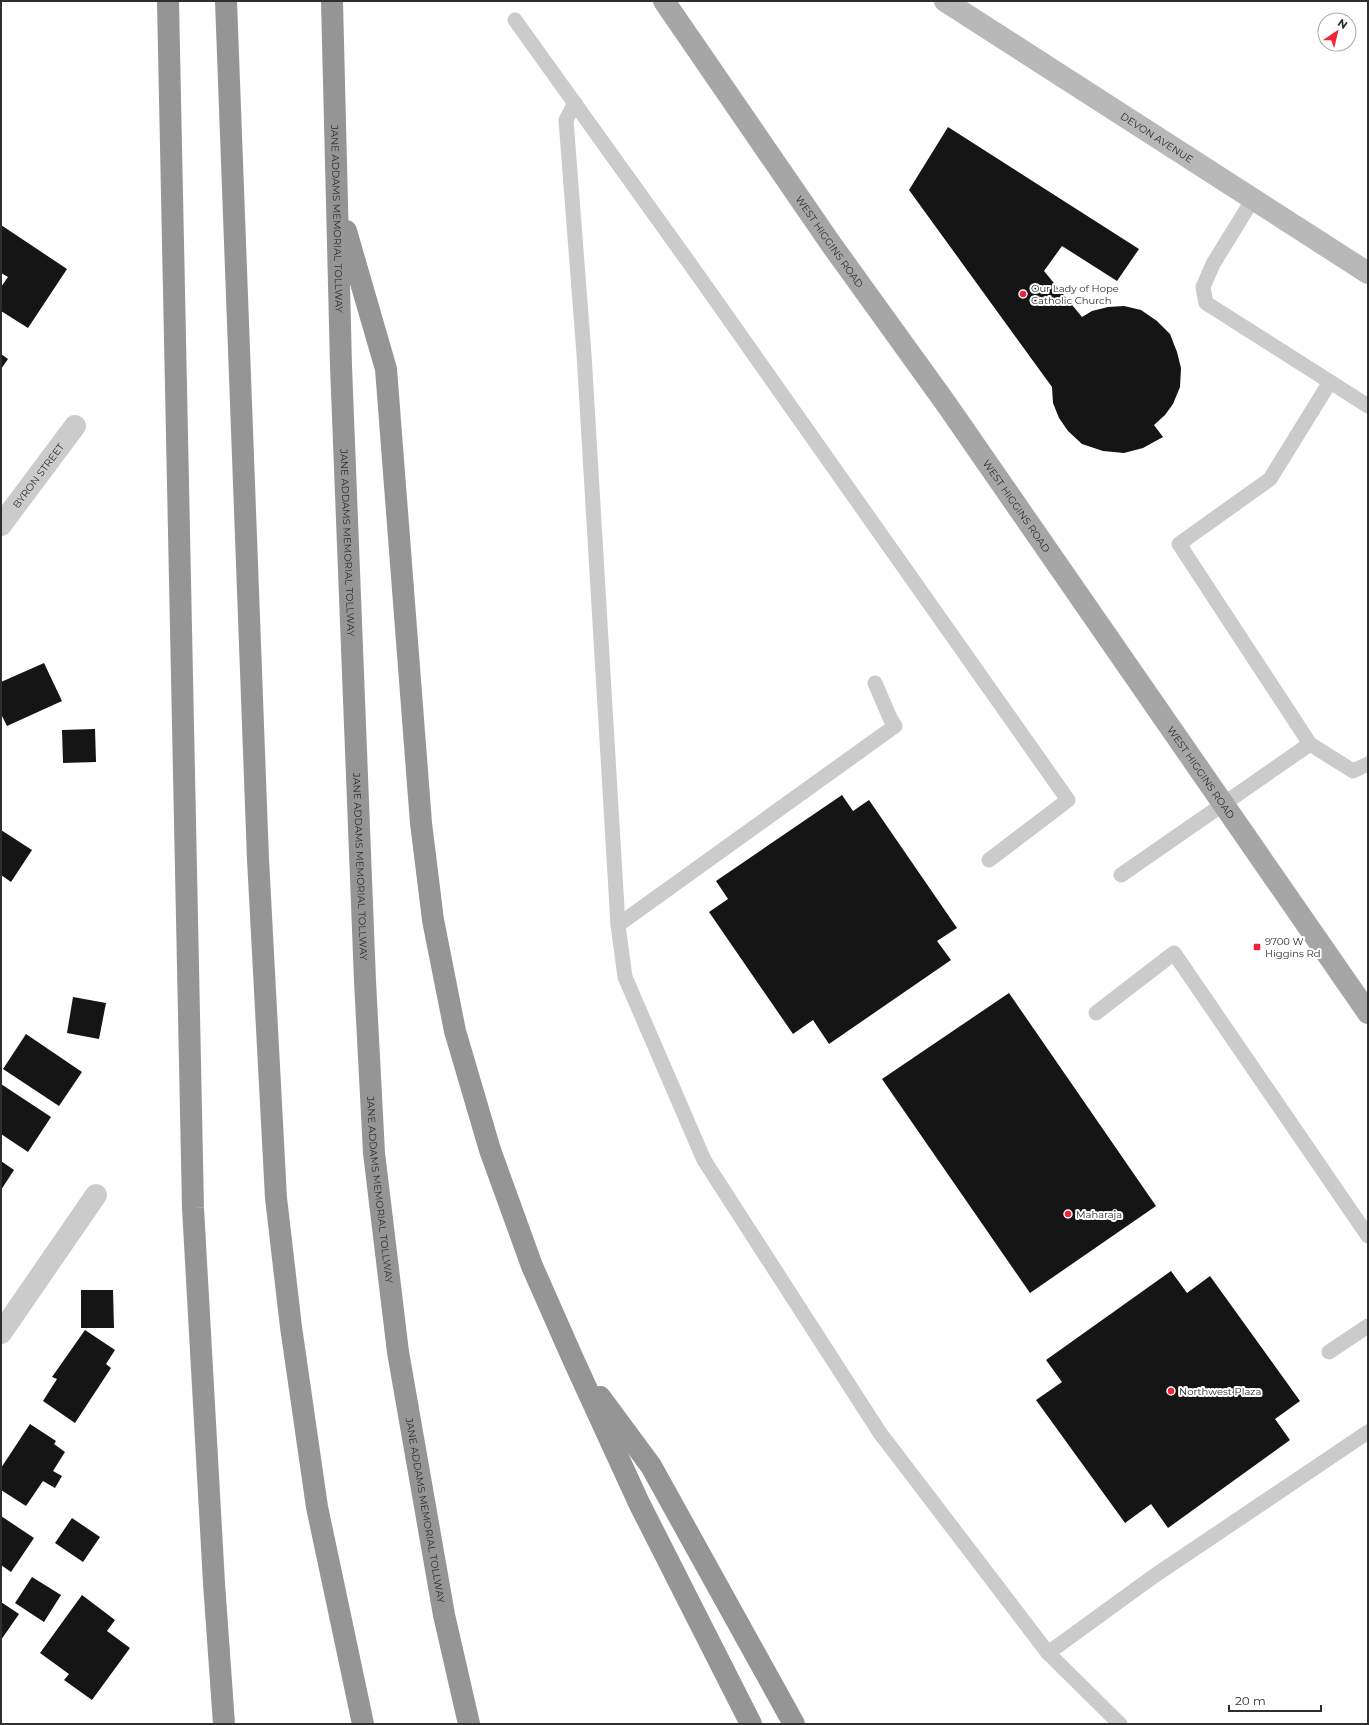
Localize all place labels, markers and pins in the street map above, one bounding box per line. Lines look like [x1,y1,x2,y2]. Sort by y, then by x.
place label: Our Lady of Hope Catholic Church [1031,282,1119,307]
marker: Our Lady of Hope Catholic Church [1018,289,1028,299]
place label: 9700 W Higgins Rd [1265,935,1320,960]
marker: 9700 W Higgins Rd [1252,942,1262,952]
place label: Maharaja [1076,1208,1122,1221]
marker: Maharaja [1063,1209,1073,1219]
place label: Northwest Plaza [1179,1385,1261,1398]
marker: Northwest Plaza [1166,1386,1176,1396]

